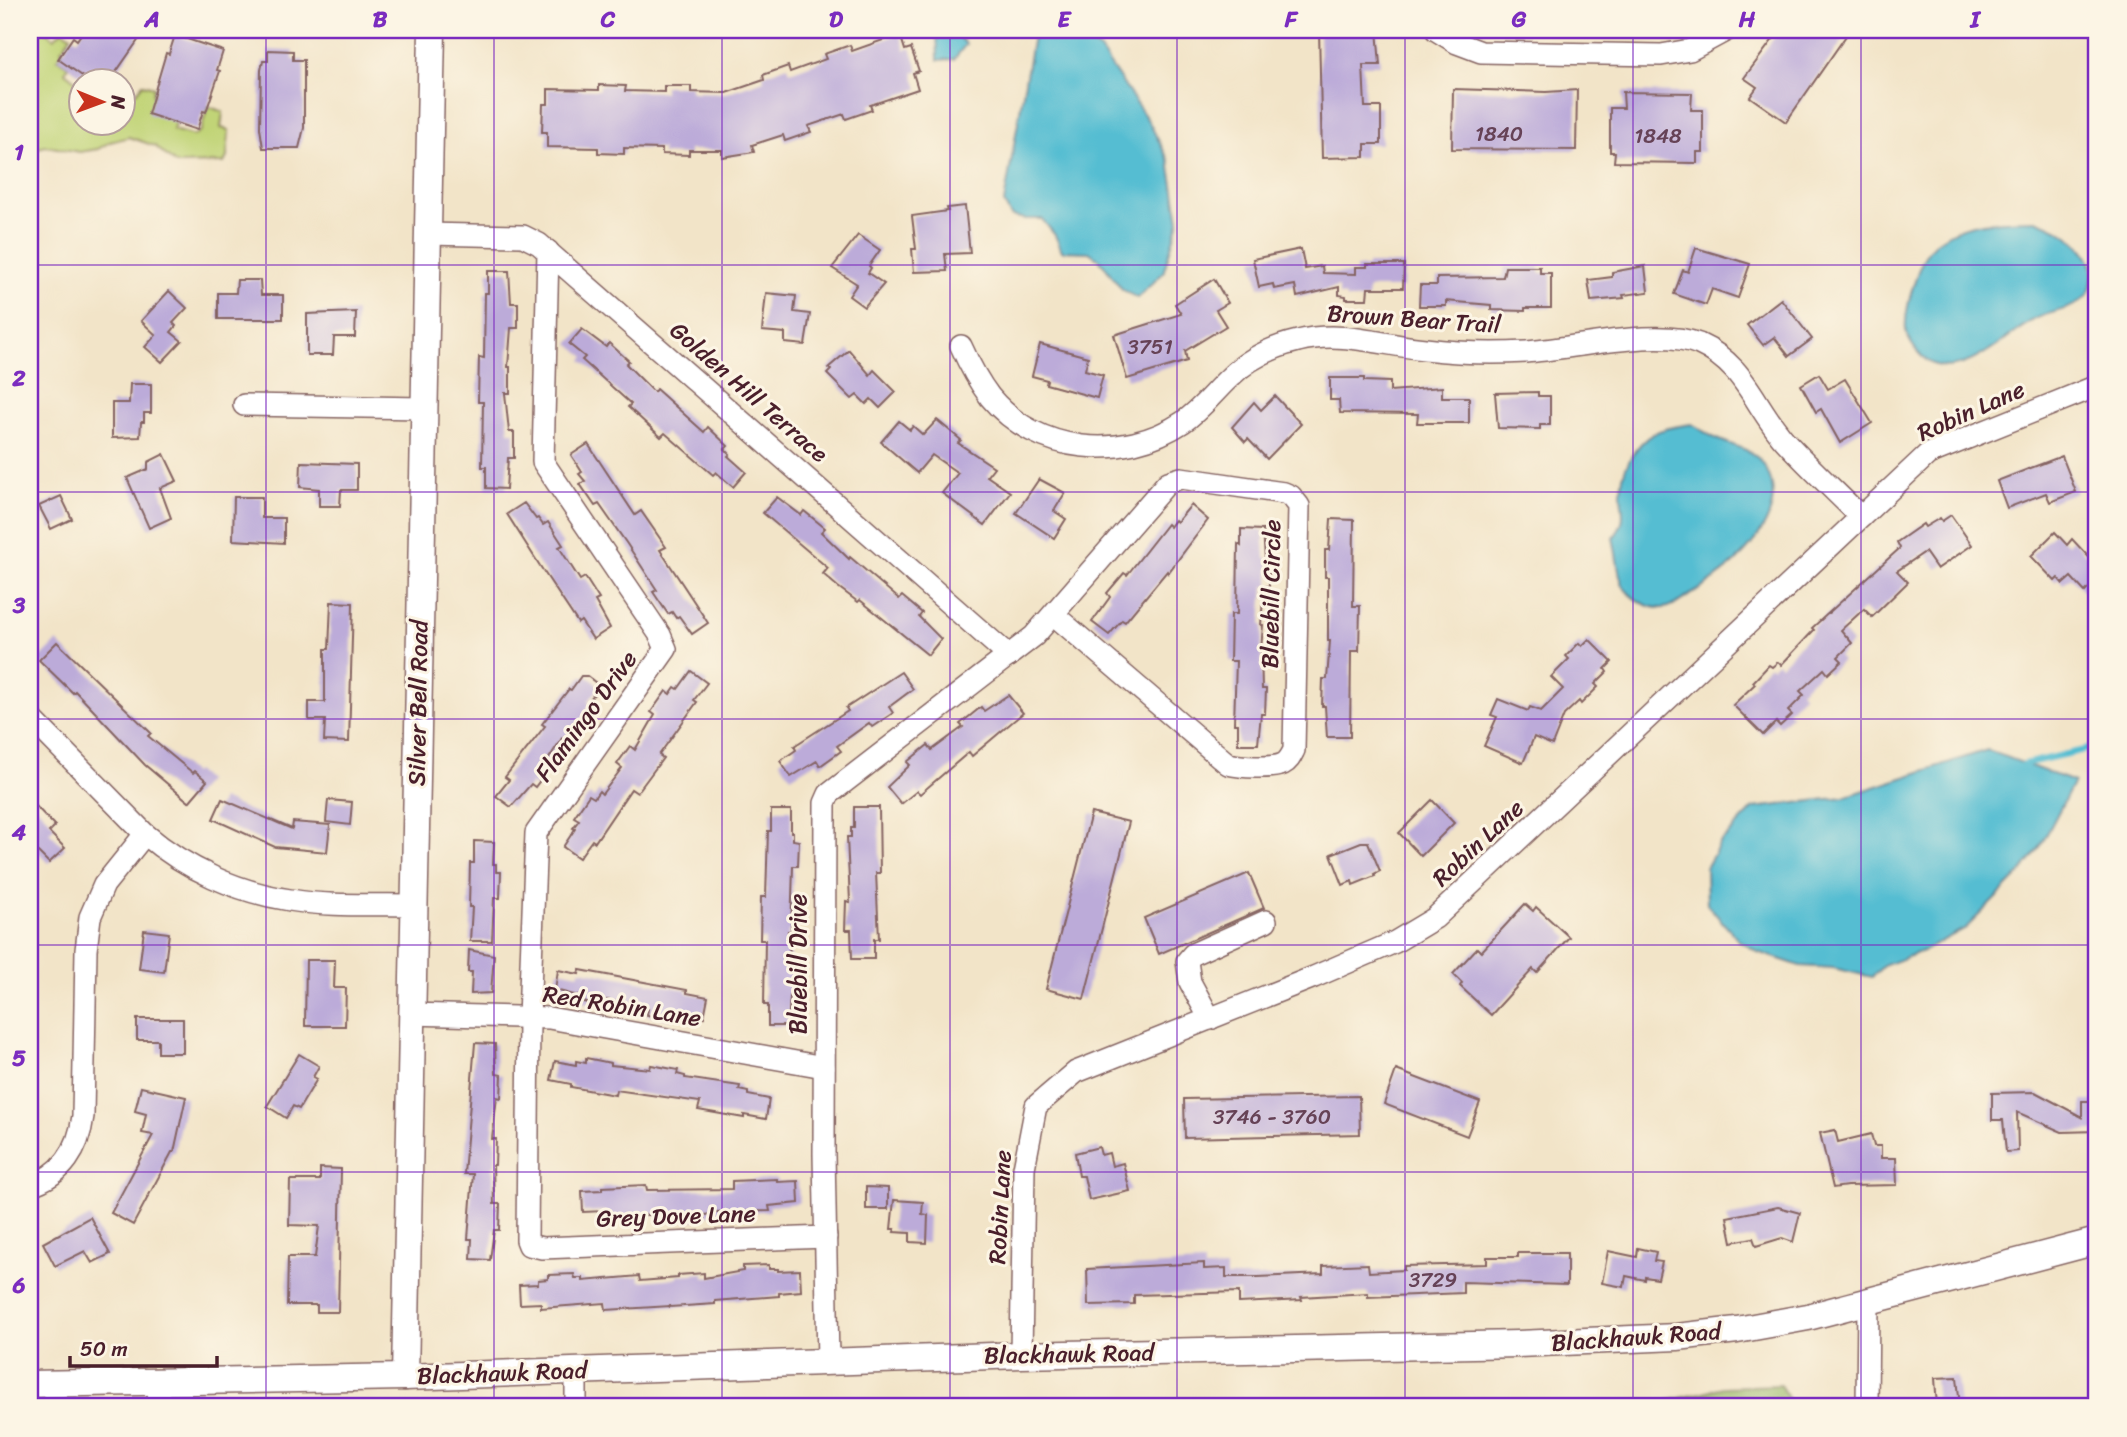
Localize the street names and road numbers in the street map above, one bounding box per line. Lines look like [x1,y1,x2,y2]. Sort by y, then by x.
street label: Brown Bear Trail [1326,292,1503,346]
street label: Golden Hill Terrace [660,311,839,474]
street label: Robin Lane [1910,369,2032,453]
street label: Bluebill Circle [1249,519,1293,669]
street label: Silver Bell Road [396,618,440,786]
street label: Flamingo Drive [524,641,648,791]
street label: Robin Lane [1422,789,1534,897]
street label: Bluebill Drive [777,894,819,1034]
street label: Red Robin Lane [540,973,704,1039]
street label: Robin Lane [976,1149,1024,1265]
street label: Grey Dove Lane [595,1192,757,1240]
street label: Blackhawk Road [1550,1310,1725,1364]
street label: Blackhawk Road [984,1331,1157,1376]
street label: Blackhawk Road [416,1349,590,1397]

